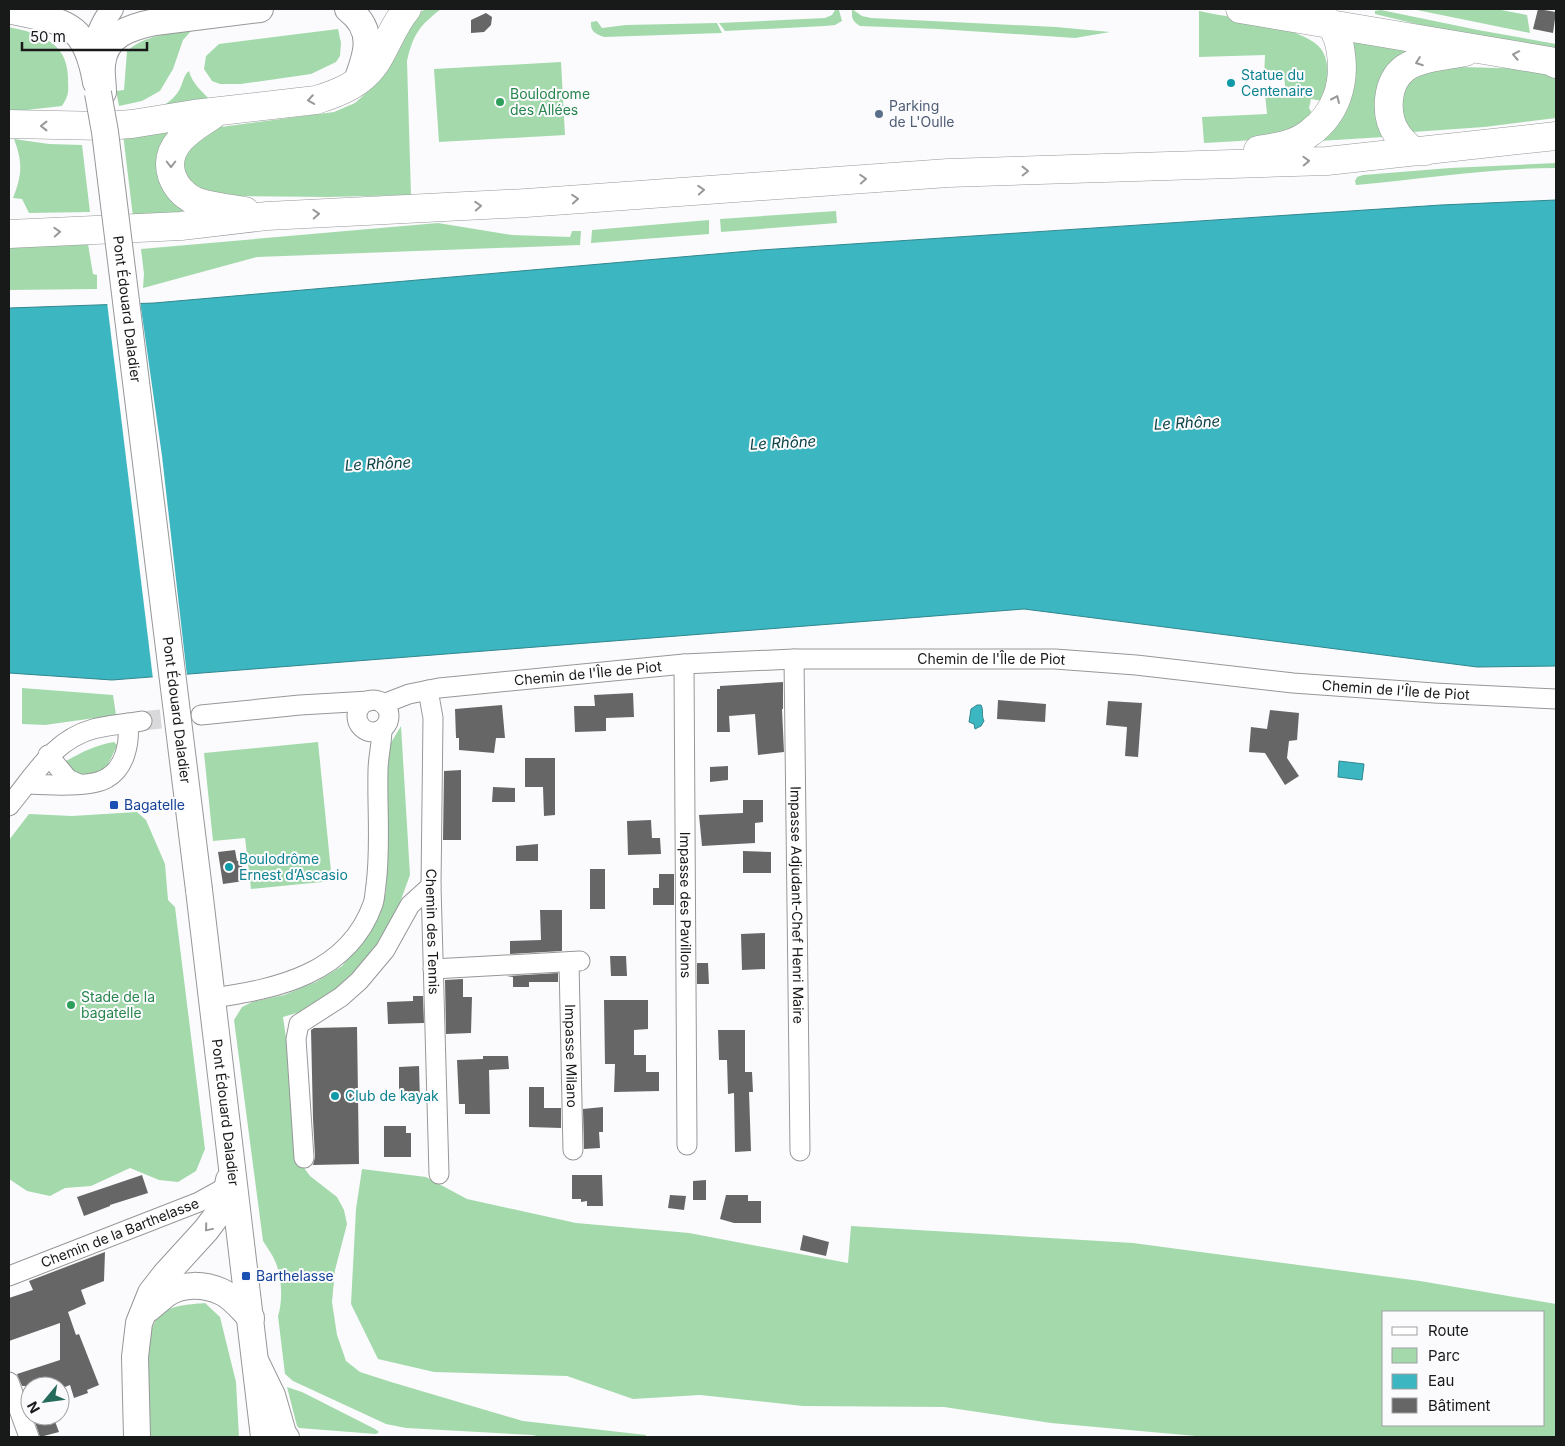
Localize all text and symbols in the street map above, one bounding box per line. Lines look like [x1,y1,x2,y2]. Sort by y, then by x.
scale bar [22,20,148,52]
text: 50 m [30,27,66,46]
one-way arrow [1512,50,1521,61]
one-way arrow [1415,56,1423,66]
place label: Statue du Centenaire [1241,66,1313,99]
marker: Statue du Centenaire [1225,77,1237,89]
place label: Boulodrome des Allées [510,85,590,118]
one-way arrow [307,95,315,105]
one-way arrow [1330,95,1341,104]
marker: Boulodrome des Allées [494,96,506,108]
place label: Parking de L'Oulle [889,97,954,130]
marker: Parking de L'Oulle [873,108,885,120]
one-way arrow [39,121,47,131]
one-way arrow [1302,156,1310,167]
one-way arrow [166,160,176,168]
one-way arrow [1022,166,1029,176]
one-way arrow [859,173,867,184]
one-way arrow [697,185,705,196]
one-way arrow [571,194,579,205]
one-way arrow [475,200,483,211]
one-way arrow [312,208,320,219]
one-way arrow [54,226,62,237]
street label: Pont Édouard Daladier [110,235,145,383]
water label: Le Rhône [1153,411,1221,434]
water label: Le Rhône [749,431,817,454]
water label: Le Rhône [344,452,412,475]
street label: Pont Édouard Daladier [160,635,195,784]
street label: Chemin de l'Île de Piot [917,650,1066,668]
street label: Chemin de l'Île de Piot [513,657,663,689]
street label: Chemin de l'Île de Piot [1321,676,1471,703]
street label: Impasse Adjudant-Chef Henri Maire [788,786,807,1024]
place label: Bagatelle [124,796,185,813]
marker: Bagatelle [108,799,120,811]
street label: Impasse des Pavillons [677,832,695,978]
place label: Boulodrôme Ernest d’Ascasio [239,850,348,883]
marker: Boulodrôme Ernest d’Ascasio [223,861,235,873]
street label: Chemin des Tennis [423,868,443,995]
place label: Stade de la bagatelle [81,988,155,1021]
marker: Stade de la bagatelle [65,999,77,1011]
street label: Impasse Milano [562,1004,581,1108]
street label: Pont Édouard Daladier [209,1038,243,1187]
place label: Club de kayak [345,1087,439,1104]
marker: Club de kayak [329,1090,341,1102]
street label: Chemin de la Barthelasse [38,1194,201,1271]
one-way arrow [204,1222,213,1231]
place label: Barthelasse [256,1267,334,1284]
marker: Barthelasse [240,1270,252,1282]
legend [1382,1311,1545,1426]
text: Route [1428,1321,1469,1340]
text: Parc [1428,1346,1460,1365]
text: Eau [1428,1371,1454,1390]
north arrow [20,1376,70,1426]
text: Bâtiment [1428,1396,1491,1415]
text: N [23,1399,43,1416]

